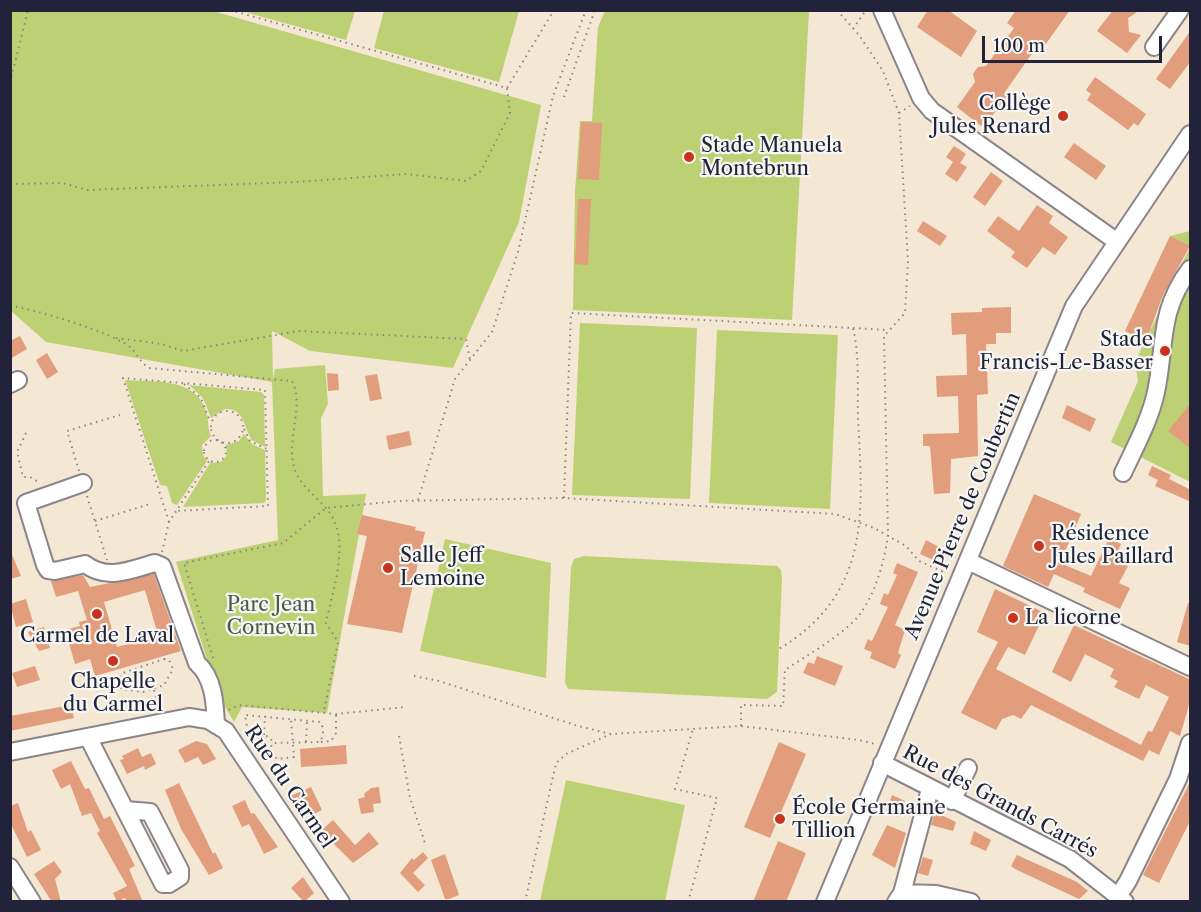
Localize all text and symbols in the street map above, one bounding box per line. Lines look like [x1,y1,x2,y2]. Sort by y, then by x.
scale bar [985,24,1165,62]
text: 100 m [993,35,1045,57]
place label: Collège Jules Renard [931,92,1051,139]
marker: Collège Jules Renard [1056,109,1070,123]
place label: Stade Manuela Montebrun [701,134,842,181]
marker: Stade Manuela Montebrun [682,150,696,164]
place label: Stade Francis-Le-Basser [980,328,1153,375]
marker: Stade Francis-Le-Basser [1158,344,1172,358]
street label: Avenue Pierre de Coubertin [900,389,1026,643]
place label: Résidence Jules Paillard [1051,522,1174,569]
marker: Résidence Jules Paillard [1032,539,1046,553]
place label: Salle Jeff Lemoine [400,544,485,591]
marker: Salle Jeff Lemoine [381,561,395,575]
park label: Parc Jean Cornevin [227,593,315,640]
place label: La licorne [1025,606,1121,630]
marker: Carmel de Laval [90,607,104,621]
marker: La licorne [1006,611,1020,625]
place label: Carmel de Laval [20,624,174,648]
marker: Chapelle du Carmel [106,654,120,668]
place label: Chapelle du Carmel [63,670,163,717]
street label: Rue du Carmel [239,721,339,853]
street label: Rue des Grands Carrés [899,740,1101,864]
place label: École Germaine Tillion [792,796,946,843]
marker: École Germaine Tillion [773,812,787,826]

